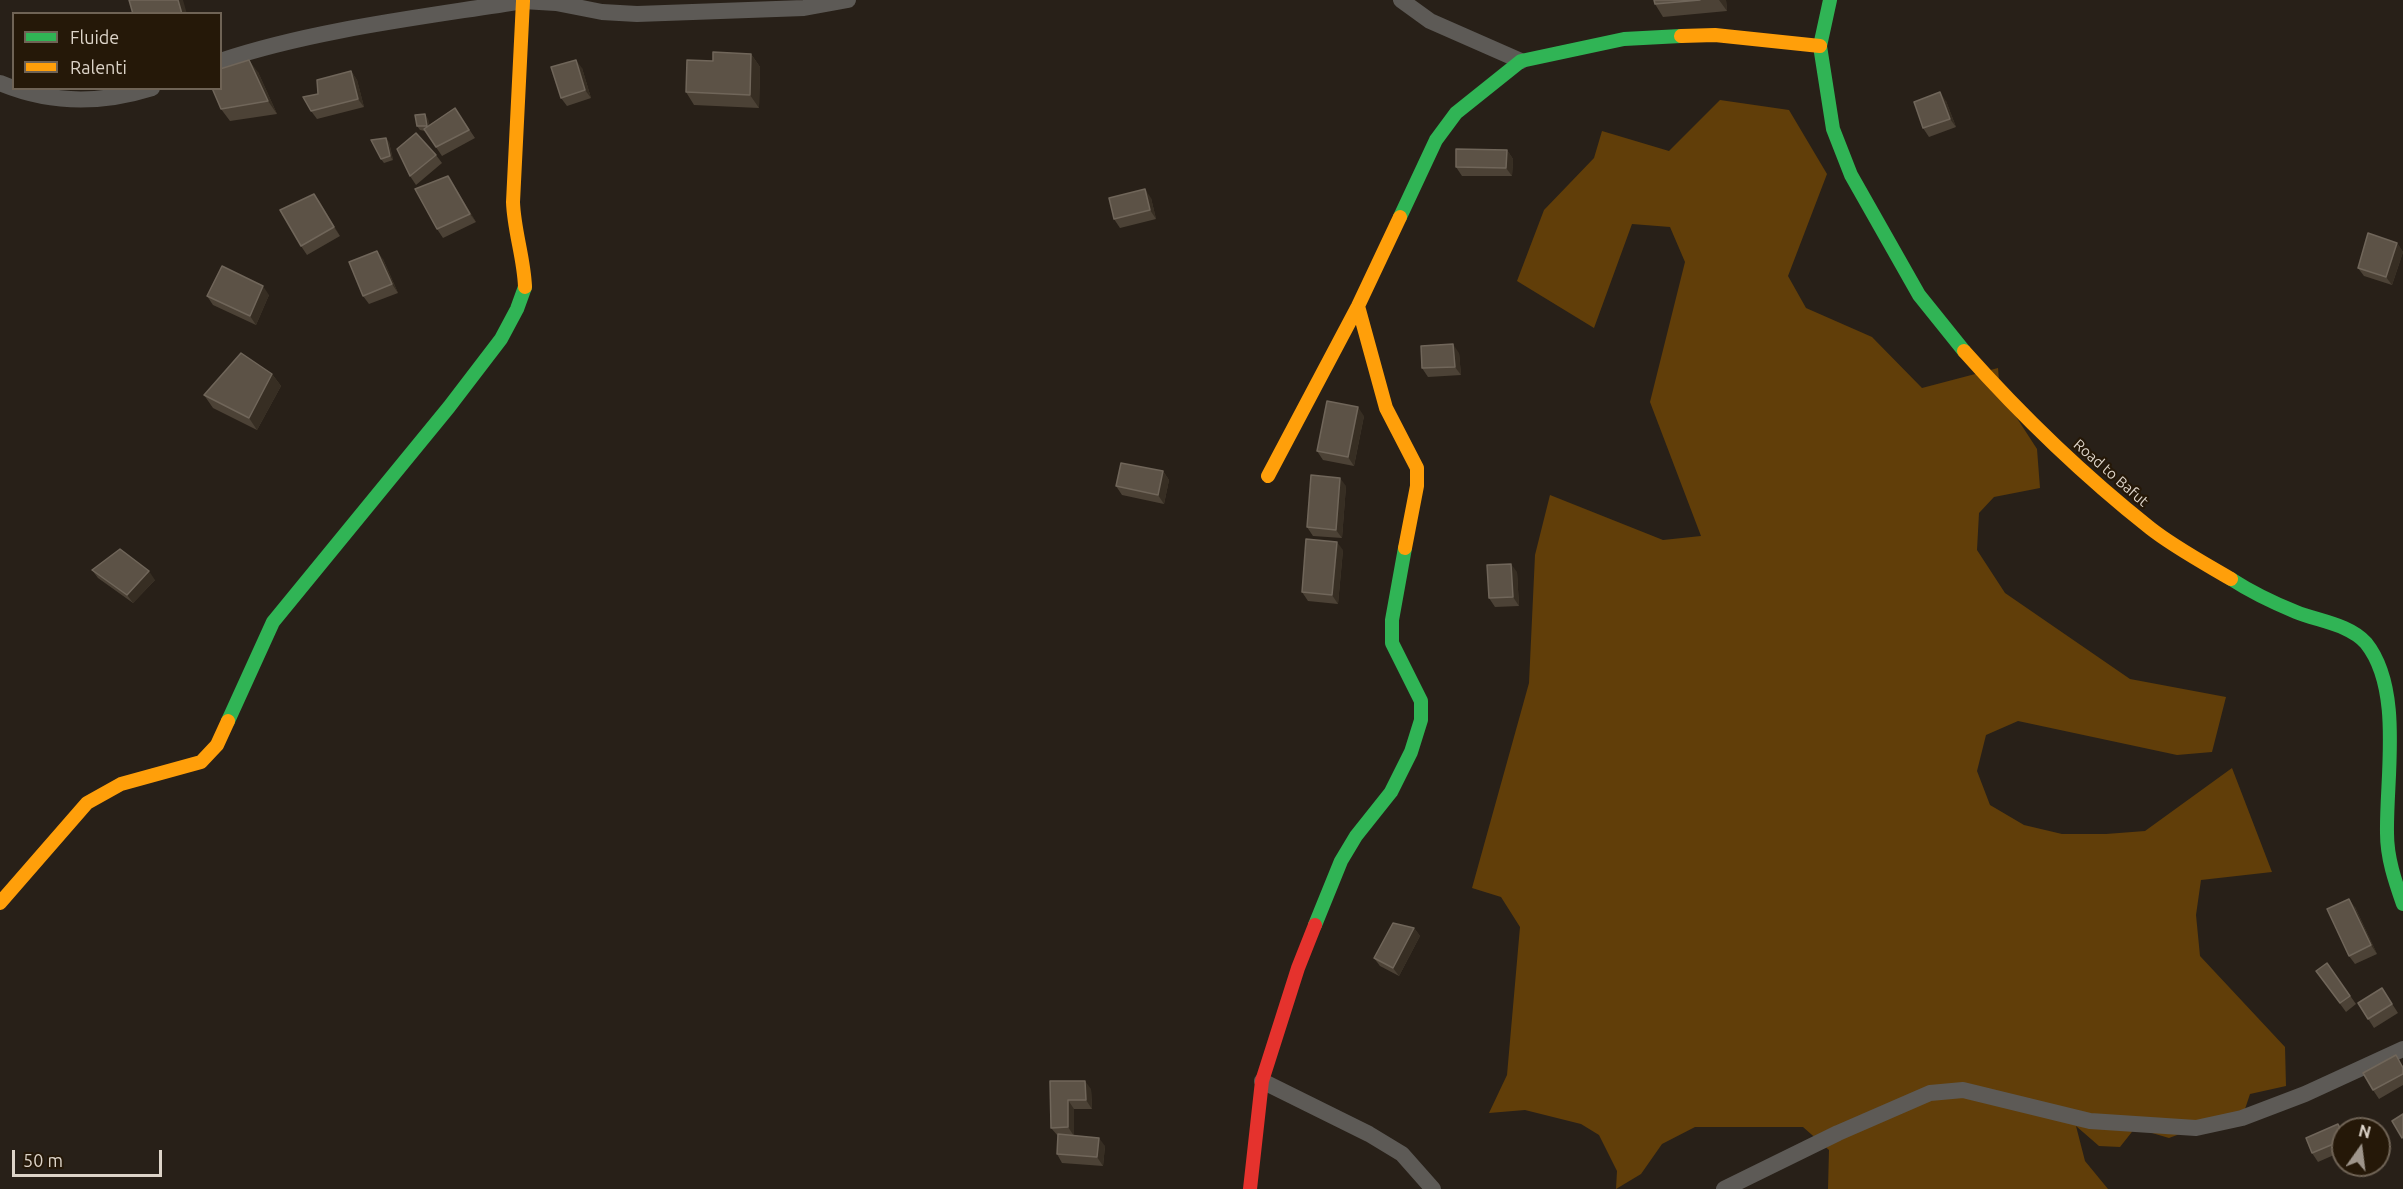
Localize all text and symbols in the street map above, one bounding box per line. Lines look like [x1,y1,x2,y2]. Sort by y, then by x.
legend [12,12,222,90]
text: Fluide [70,27,119,47]
text: Ralenti [70,57,127,77]
street label: Road to Bafut [2070,436,2152,510]
north arrow [2331,1117,2391,1177]
text: N [2357,1121,2373,1142]
scale bar [15,1138,165,1176]
text: 50 m [23,1150,63,1170]

